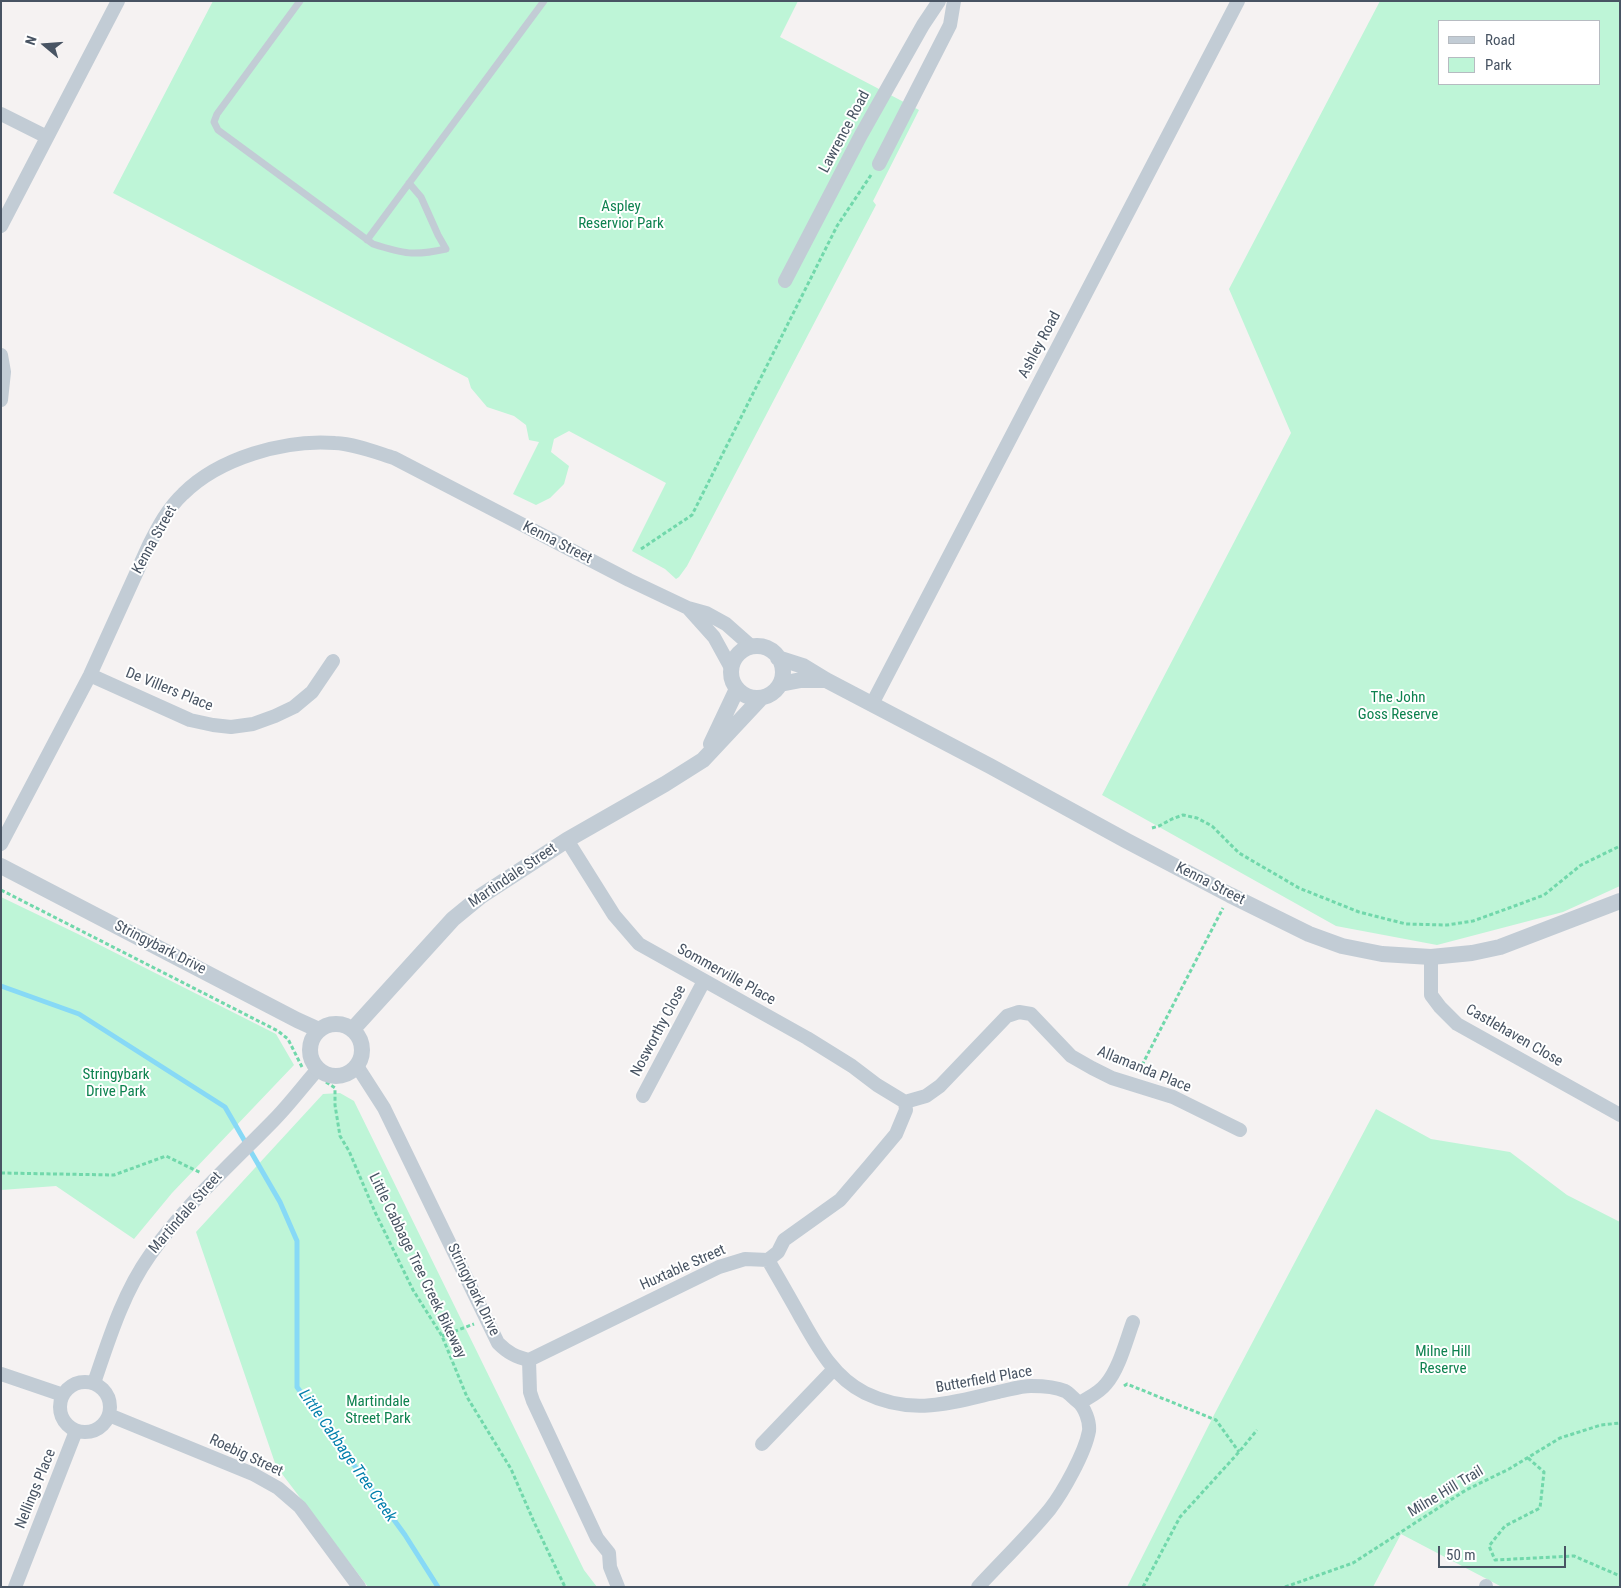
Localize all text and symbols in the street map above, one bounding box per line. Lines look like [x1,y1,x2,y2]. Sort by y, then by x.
north arrow [20,20,70,70]
legend [1438,20,1601,85]
text: Road [1485,31,1515,49]
text: N [22,34,40,47]
text: Park [1485,56,1512,74]
street label: Lawrence Road [816,88,874,176]
park label: Aspley Reservior Park [578,198,664,233]
street label: Ashley Road [1015,309,1065,381]
street label: Kenna Street [129,503,181,577]
street label: Kenna Street [519,518,595,568]
street label: De Villers Place [123,664,215,716]
park label: The John Goss Reserve [1358,689,1438,724]
street label: Martindale Street [466,840,560,912]
street label: Kenna Street [1172,859,1248,909]
street label: Stringybark Drive [111,917,209,979]
street label: Sommerville Place [674,941,778,1009]
street label: Nosworthy Close [627,982,691,1080]
street label: Castlehaven Close [1462,1001,1566,1071]
street label: Allamanda Place [1095,1043,1193,1097]
park label: Stringybark Drive Park [82,1066,150,1101]
street label: Martindale Street [146,1168,226,1258]
street label: Little Cabbage Tree Creek Bikeway [364,1171,470,1361]
street label: Stringybark Drive [443,1241,503,1339]
street label: Huxtable Street [638,1241,728,1295]
park label: Milne Hill Reserve [1415,1343,1471,1378]
street label: Butterfield Place [934,1363,1034,1397]
water label: Little Cabbage Tree Creek [294,1386,400,1526]
park label: Martindale Street Park [345,1393,411,1428]
street label: Roebig Street [206,1431,286,1481]
street label: Nellings Place [12,1446,60,1532]
street label: Milne Hill Trail [1405,1462,1487,1522]
scale bar [1441,1536,1568,1568]
text: 50 m [1446,1546,1476,1564]

